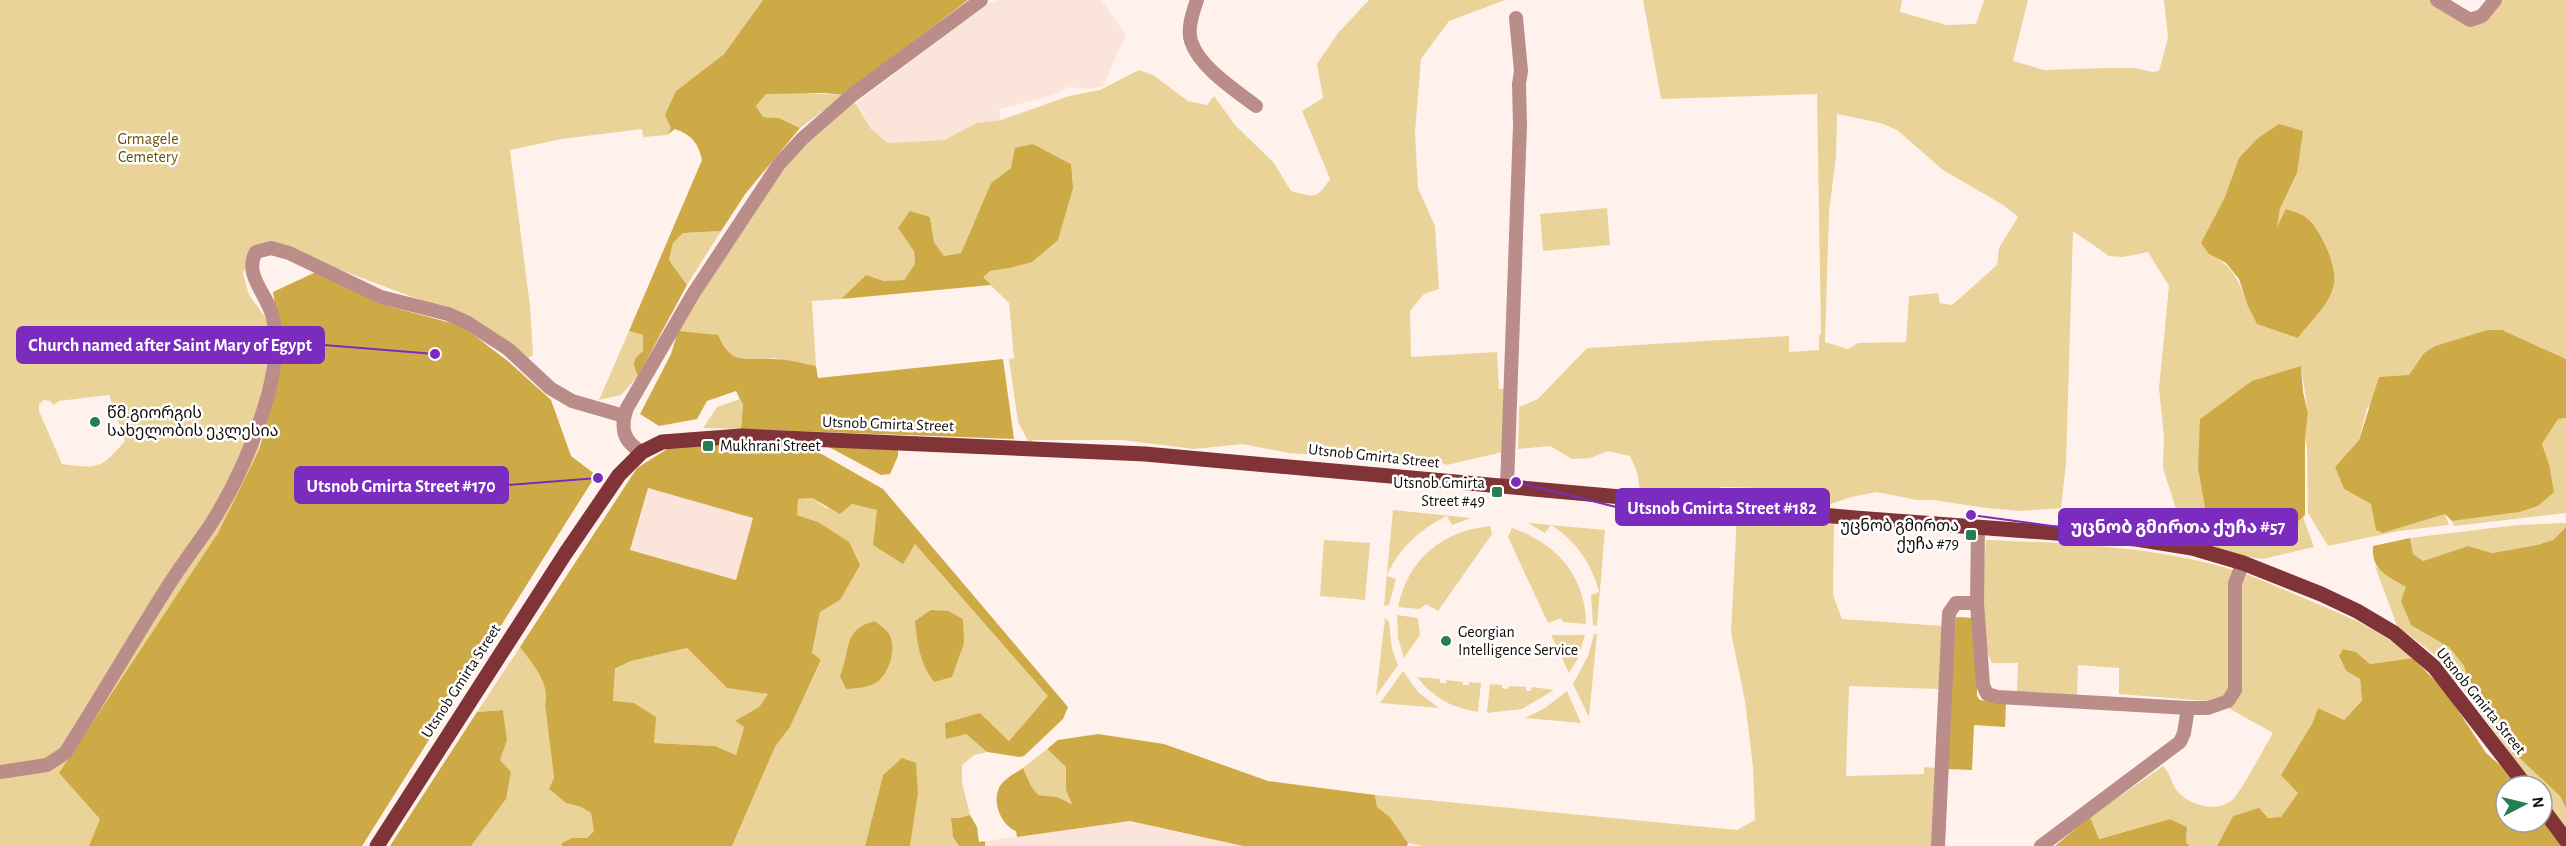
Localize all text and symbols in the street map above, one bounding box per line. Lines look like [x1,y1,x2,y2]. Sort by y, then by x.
park label: Grmagele Cemetery [117,131,179,166]
callout: Church named after Saint Mary of Egypt [17,327,324,363]
text: Church named after Saint Mary of Egypt [28,337,312,355]
place label: წმ.გიორგის სახელობის ეკლესია [107,405,279,441]
street label: Utsnob Gmirta Street [822,414,954,434]
marker: წმ.გიორგის სახელობის ეკლესია [88,415,102,429]
place label: Mukhrani Street [720,438,821,454]
marker: Mukhrani Street [701,439,715,453]
street label: Utsnob Gmirta Street [1308,441,1440,471]
callout: Utsnob Gmirta Street #170 [295,467,508,503]
place label: Utsnob Gmirta Street #49 [1393,475,1485,509]
text: Utsnob Gmirta Street #170 [306,478,496,496]
marker: Utsnob Gmirta Street #49 [1490,485,1504,499]
callout: Utsnob Gmirta Street #182 [1616,489,1829,525]
text: Utsnob Gmirta Street #182 [1627,500,1817,518]
callout: უცნობ გმირთა ქუჩა #57 [2059,509,2297,545]
place label: უცნობ გმირთა ქუჩა #79 [1840,518,1959,553]
text: უცნობ გმირთა ქუჩა #57 [2071,518,2286,537]
marker: უცნობ გმირთა ქუჩა #79 [1964,528,1978,542]
street label: Utsnob Gmirta Street [418,621,504,741]
place label: Georgian Intelligence Service [1458,624,1578,658]
marker: Georgian Intelligence Service [1439,634,1453,648]
street label: Utsnob Gmirta Street [2433,645,2529,757]
north arrow [2494,774,2554,834]
text: N [2529,796,2547,809]

